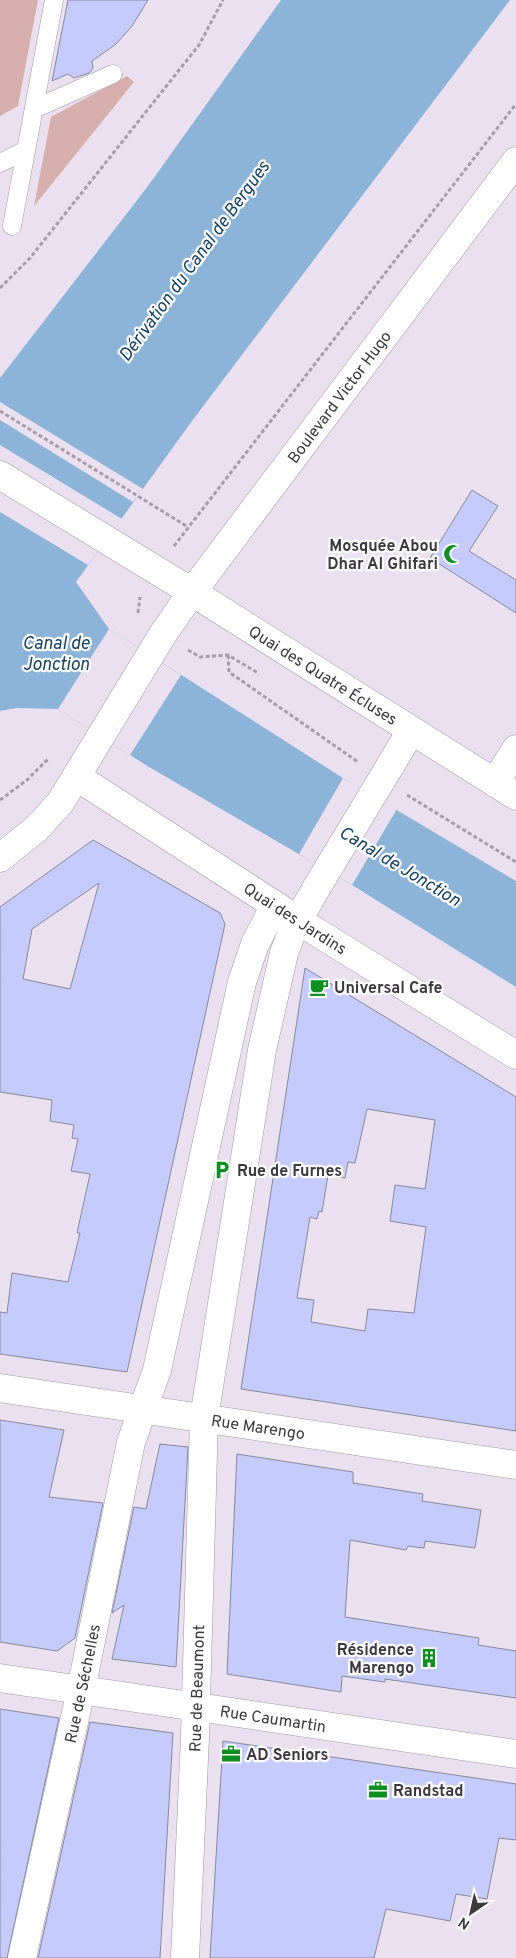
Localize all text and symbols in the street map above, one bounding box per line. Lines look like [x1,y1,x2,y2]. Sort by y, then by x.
water label: Dérivation du Canal de Bergues [115,156,276,367]
street label: Boulevard Victor Hugo [284,328,397,468]
place label: Mosquée Abou Dhar Al Ghifari [327,537,438,575]
mosque icon: Mosquée Abou Dhar Al Ghifari [442,543,464,565]
street label: Quai des Quatre Écluses [244,622,400,731]
water label: Canal de Jonction [22,633,90,677]
water label: Canal de Jonction [334,822,464,913]
street label: Quai des Jardins [239,879,350,960]
cafe icon: Universal Cafe [308,976,330,998]
place label: Universal Cafe [334,979,442,999]
parking icon: Rue de Furnes [211,1159,233,1181]
place label: Rue de Furnes [237,1162,342,1182]
street label: Rue Marengo [210,1412,306,1445]
street label: Rue de Séchelles [62,1623,106,1745]
street label: Rue de Beaumont [186,1624,210,1752]
place label: Résidence Marengo [337,1641,414,1679]
building icon: Résidence Marengo [418,1647,440,1669]
street label: Rue Caumartin [218,1702,327,1738]
office icon: AD Seniors [220,1743,242,1765]
place label: AD Seniors [246,1746,329,1766]
office icon: Randstad [367,1779,389,1801]
place label: Randstad [393,1782,463,1802]
north arrow [446,1888,496,1938]
text: N [456,1913,473,1932]

